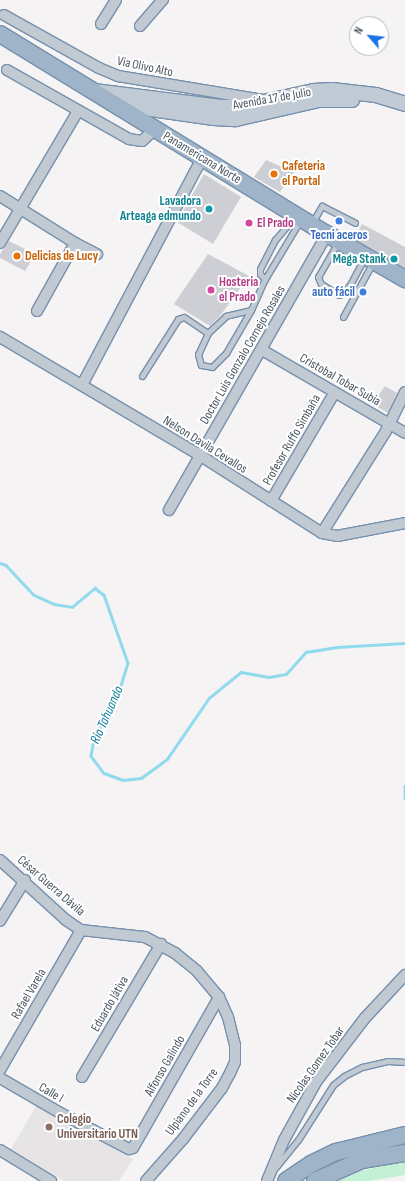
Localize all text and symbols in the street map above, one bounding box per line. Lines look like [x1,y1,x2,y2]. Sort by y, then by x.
north arrow [349,16,389,56]
text: N [352,25,366,36]
street label: Via Olivo Alto [116,53,174,81]
street label: Avenida 17 de Julio [232,84,312,114]
street label: Panamericana Norte [160,129,244,187]
place label: Cafeteria el Portal [282,159,325,190]
marker: Cafeteria el Portal [269,169,279,179]
place label: Lavadora Arteaga edmundo [120,194,201,225]
marker: Lavadora Arteaga edmundo [204,204,214,214]
place label: El Prado [257,215,294,231]
marker: Tecni aceros [334,216,344,226]
marker: El Prado [244,218,254,228]
place label: Tecni aceros [310,227,368,243]
place label: Delicias de Lucy [25,248,98,264]
marker: Delicias de Lucy [12,251,22,261]
place label: Mega Stank [333,251,386,267]
marker: Mega Stank [389,254,399,264]
place label: Hosteria el Prado [219,275,258,306]
street label: Doctor Luis Gonzalo Cornejo Rosales [197,283,289,427]
place label: auto fácil [312,284,355,300]
marker: Hosteria el Prado [206,285,216,295]
marker: auto fácil [358,287,368,297]
street label: Cristobal Tobar Subia [297,350,383,410]
street label: Profesor Ruffo Simbaña [260,392,324,488]
street label: Nelson Davila Cevallos [160,413,250,477]
water label: Río Tahuando [87,683,127,747]
street label: César Guerra Dávila [14,852,88,920]
street label: Rafael Varela [8,966,50,1022]
street label: Eduardo Játiva [88,973,132,1035]
street label: Nicolas Gomez Tobar [284,1024,348,1106]
street label: Alfonso Galindo [141,1033,189,1099]
street label: Ulpiano de la Torre [162,1065,222,1139]
street label: Calle I [36,1080,66,1106]
place label: Colegio Universitario UTN [57,1112,138,1143]
marker: Colegio Universitario UTN [44,1122,54,1132]

